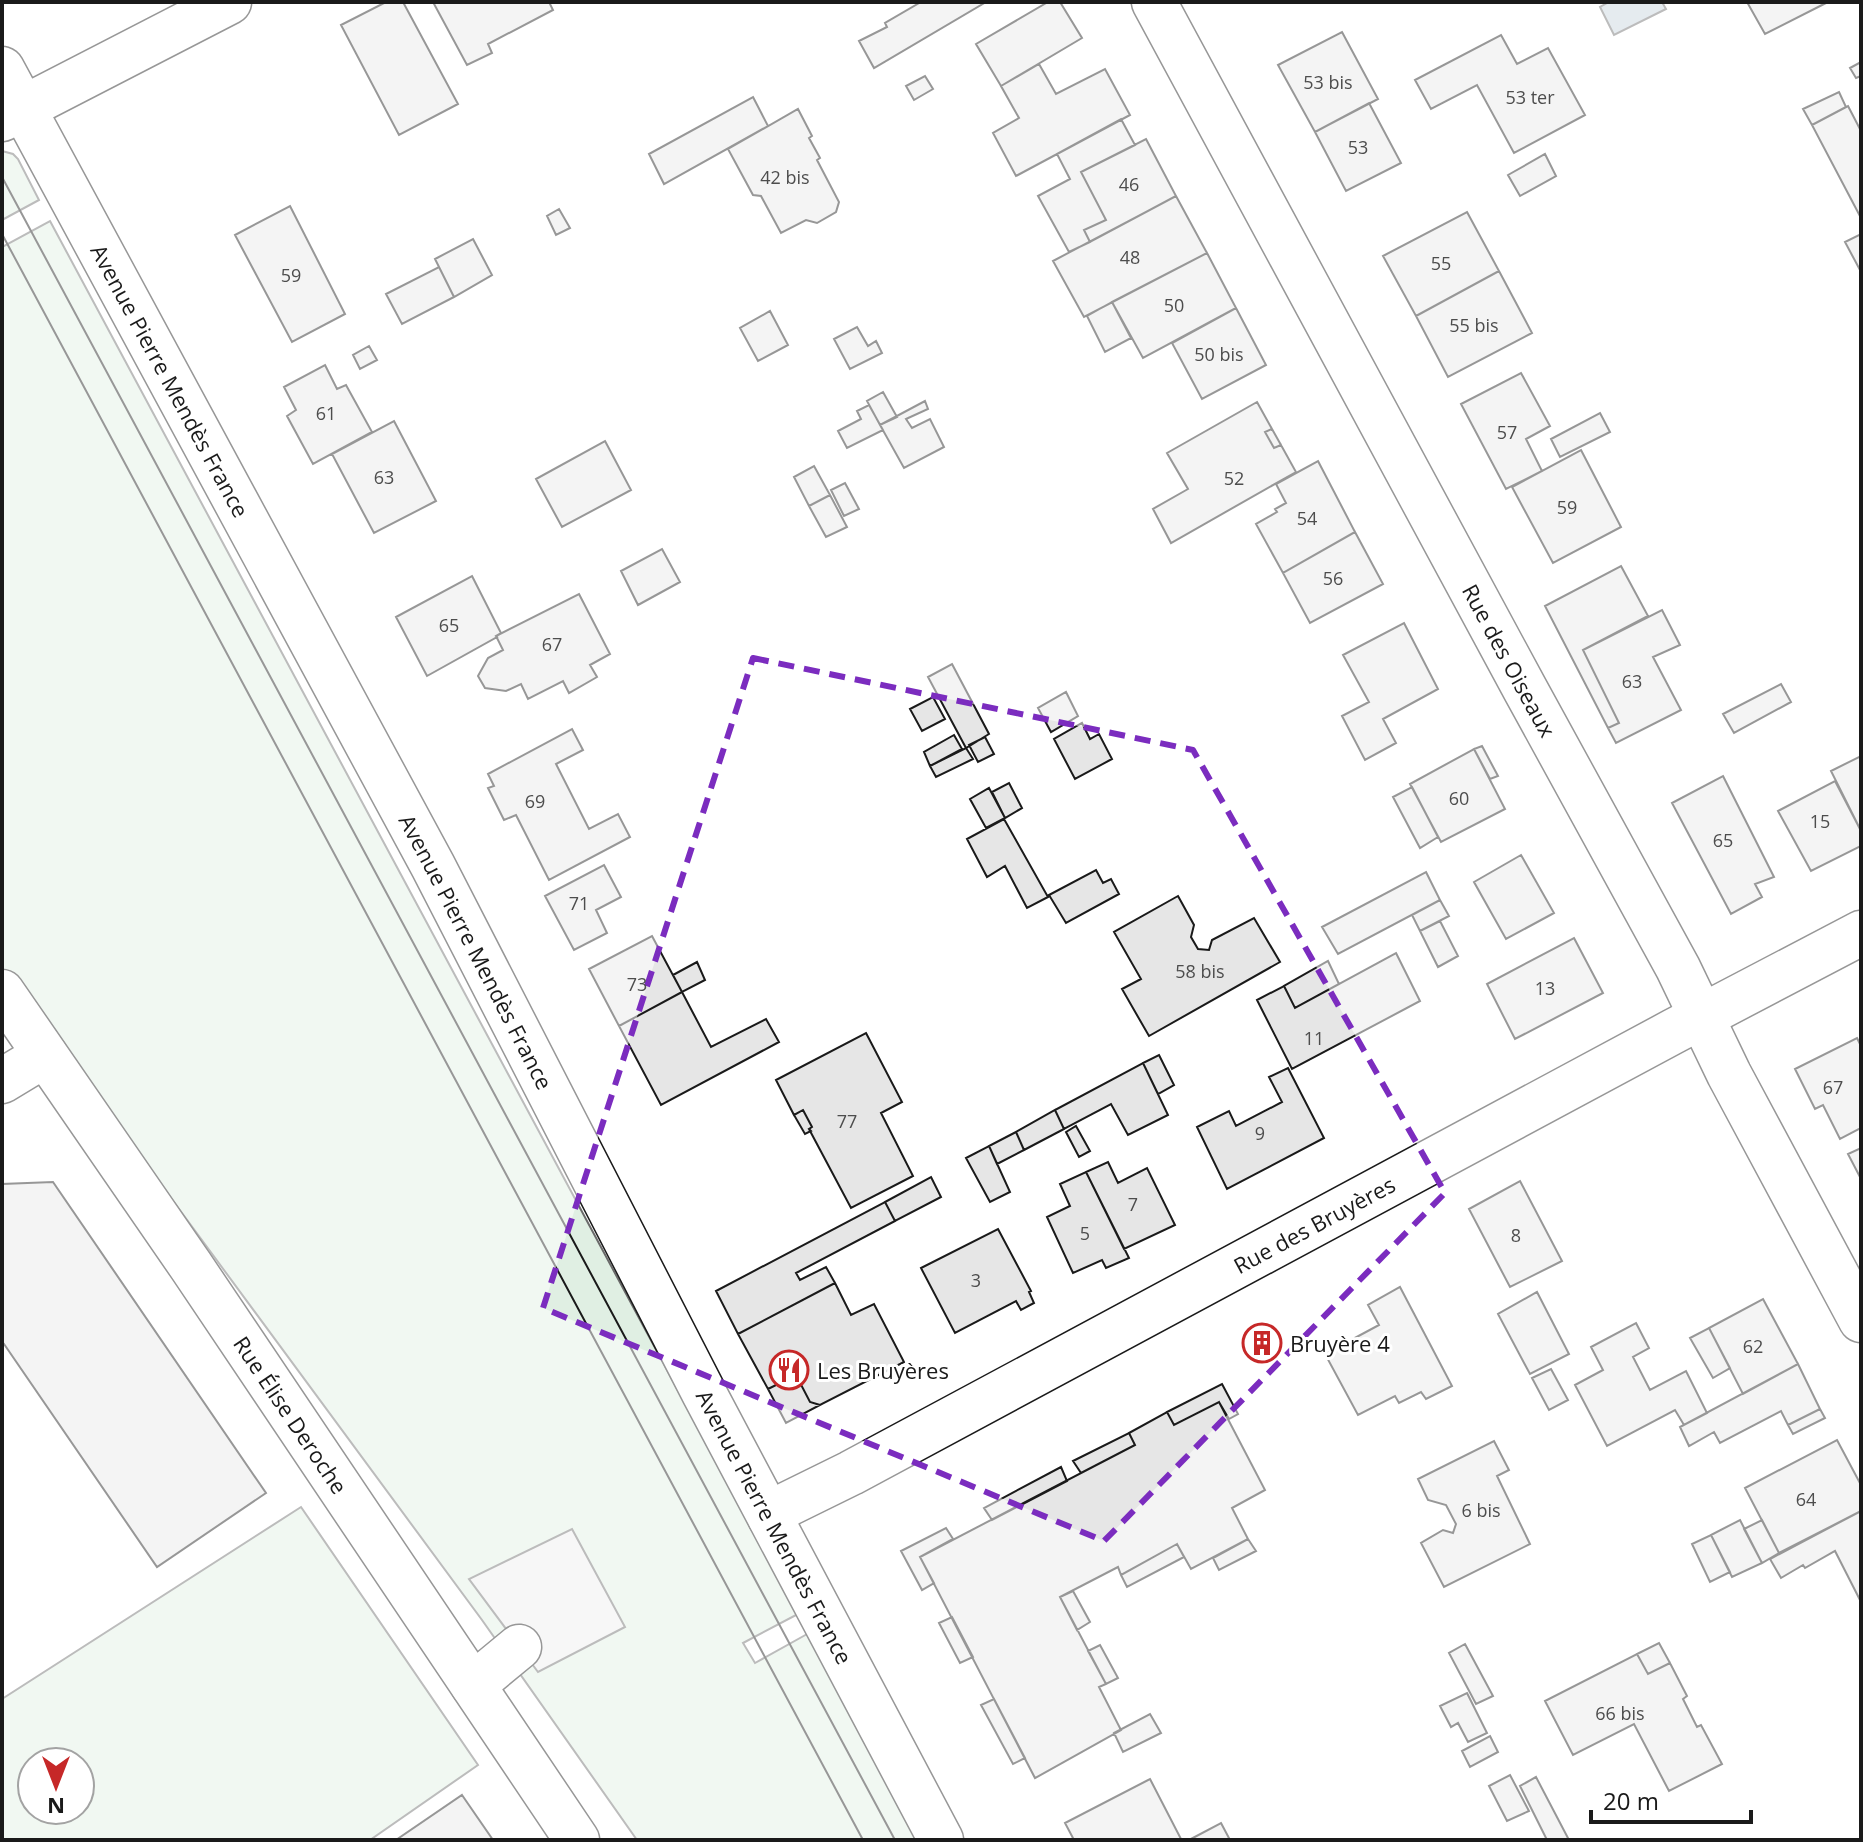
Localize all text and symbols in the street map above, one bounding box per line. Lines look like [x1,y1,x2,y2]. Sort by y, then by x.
house number: 53 bis [1303,70,1353,94]
house number: 53 ter [1505,85,1555,109]
house number: 53 [1348,135,1368,159]
house number: 42 bis [760,165,810,189]
house number: 46 [1119,172,1139,196]
street label: Avenue Pierre Mendès France [84,239,256,522]
house number: 48 [1120,245,1140,269]
house number: 55 [1431,251,1451,275]
house number: 59 [281,263,301,287]
house number: 50 [1164,293,1184,317]
house number: 55 bis [1449,313,1499,337]
house number: 50 bis [1194,342,1244,366]
house number: 61 [316,401,336,425]
house number: 57 [1497,420,1517,444]
house number: 63 [374,465,394,489]
house number: 52 [1224,466,1244,490]
house number: 59 [1557,495,1577,519]
house number: 54 [1297,506,1317,530]
house number: 56 [1323,566,1343,590]
street label: Rue des Oiseaux [1456,578,1563,742]
house number: 65 [439,613,459,637]
house number: 67 [542,632,562,656]
house number: 63 [1622,669,1642,693]
house number: 60 [1449,786,1469,810]
house number: 69 [525,789,545,813]
street label: Avenue Pierre Mendès France [393,809,560,1094]
house number: 15 [1810,809,1830,833]
house number: 65 [1713,828,1733,852]
house number: 71 [569,891,589,915]
house number: 58 bis [1175,959,1225,983]
house number: 73 [627,972,647,996]
house number: 13 [1535,976,1555,1000]
house number: 11 [1304,1026,1324,1050]
house number: 67 [1823,1075,1843,1099]
house number: 77 [837,1109,857,1133]
house number: 9 [1255,1121,1265,1145]
street label: Rue des Bruyères [1228,1169,1400,1280]
house number: 7 [1128,1192,1138,1216]
house number: 5 [1080,1221,1090,1245]
house number: 8 [1511,1223,1521,1247]
house number: 3 [971,1268,981,1292]
building icon: Bruyère 4 [1241,1322,1283,1364]
place label: Bruyère 4 [1290,1328,1390,1358]
street label: Rue Élise Deroche [227,1330,355,1499]
house number: 62 [1743,1334,1763,1358]
restaurant icon: Les Bruyères [768,1349,810,1391]
place label: Les Bruyères [817,1355,949,1385]
street label: Avenue Pierre Mendès France [690,1384,860,1669]
house number: 64 [1796,1487,1816,1511]
house number: 6 bis [1461,1498,1501,1522]
house number: 66 bis [1595,1701,1645,1725]
north arrow [16,1746,96,1826]
scale bar [1591,1774,1751,1824]
text: 20 m [1603,1784,1659,1817]
text: N [47,1792,65,1822]

